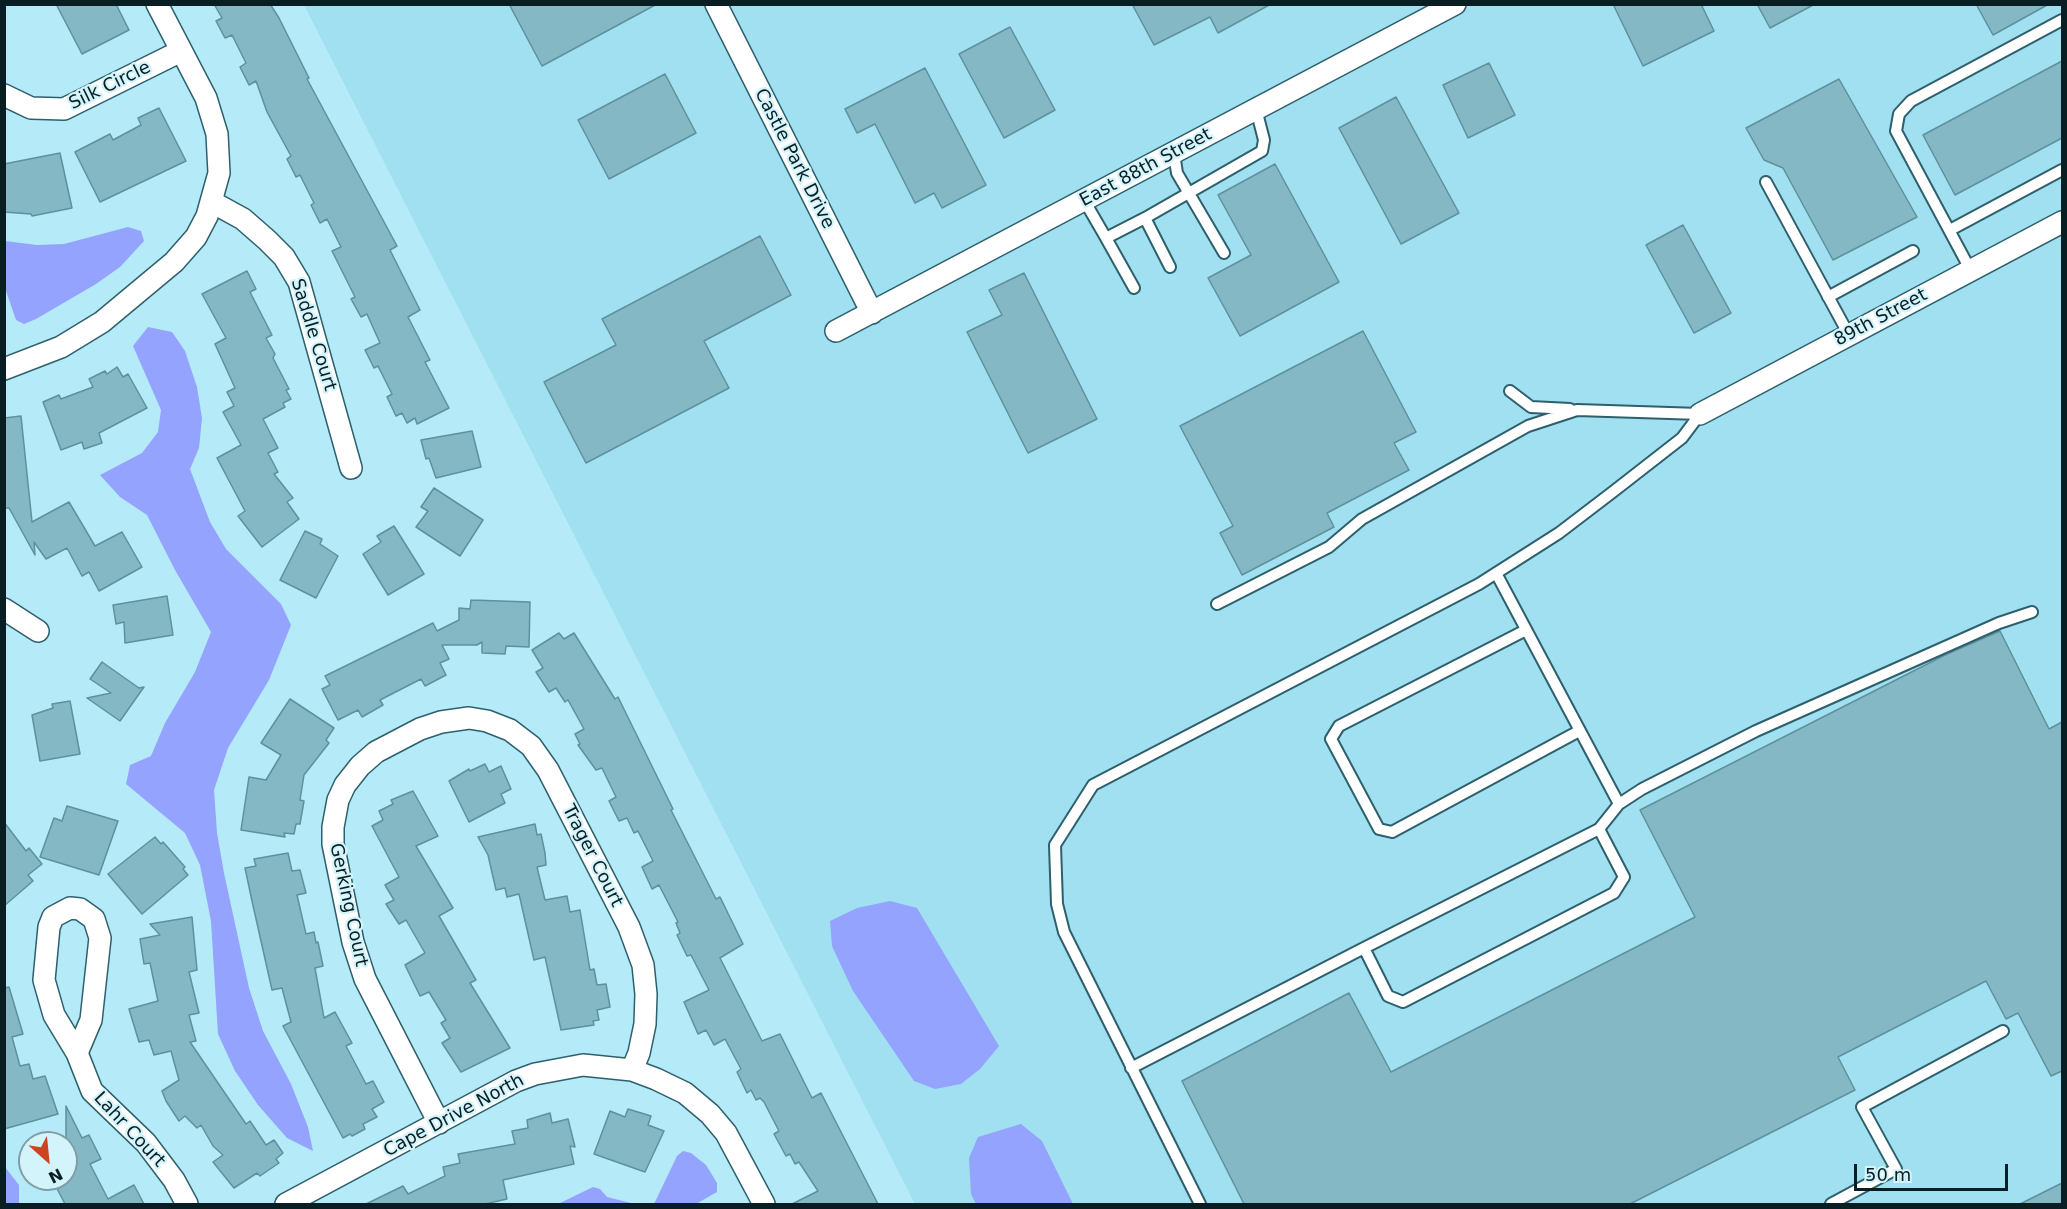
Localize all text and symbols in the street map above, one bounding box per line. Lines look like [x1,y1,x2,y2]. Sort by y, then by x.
street label: Silk Circle [66,57,154,115]
street label: Castle Park Drive [749,85,839,233]
street label: East 88th Street [1076,124,1216,212]
street label: Saddle Court [286,276,340,394]
street label: 89th Street [1831,285,1931,351]
street label: Trager Court [557,801,627,911]
street label: Gerking Court [324,841,372,969]
street label: Cape Drive North [380,1070,528,1162]
street label: Lahr Court [89,1088,169,1172]
north arrow [18,1131,78,1191]
scale bar [1857,1152,2012,1190]
text: N [45,1164,66,1187]
text: 50 m [1865,1164,1911,1185]

